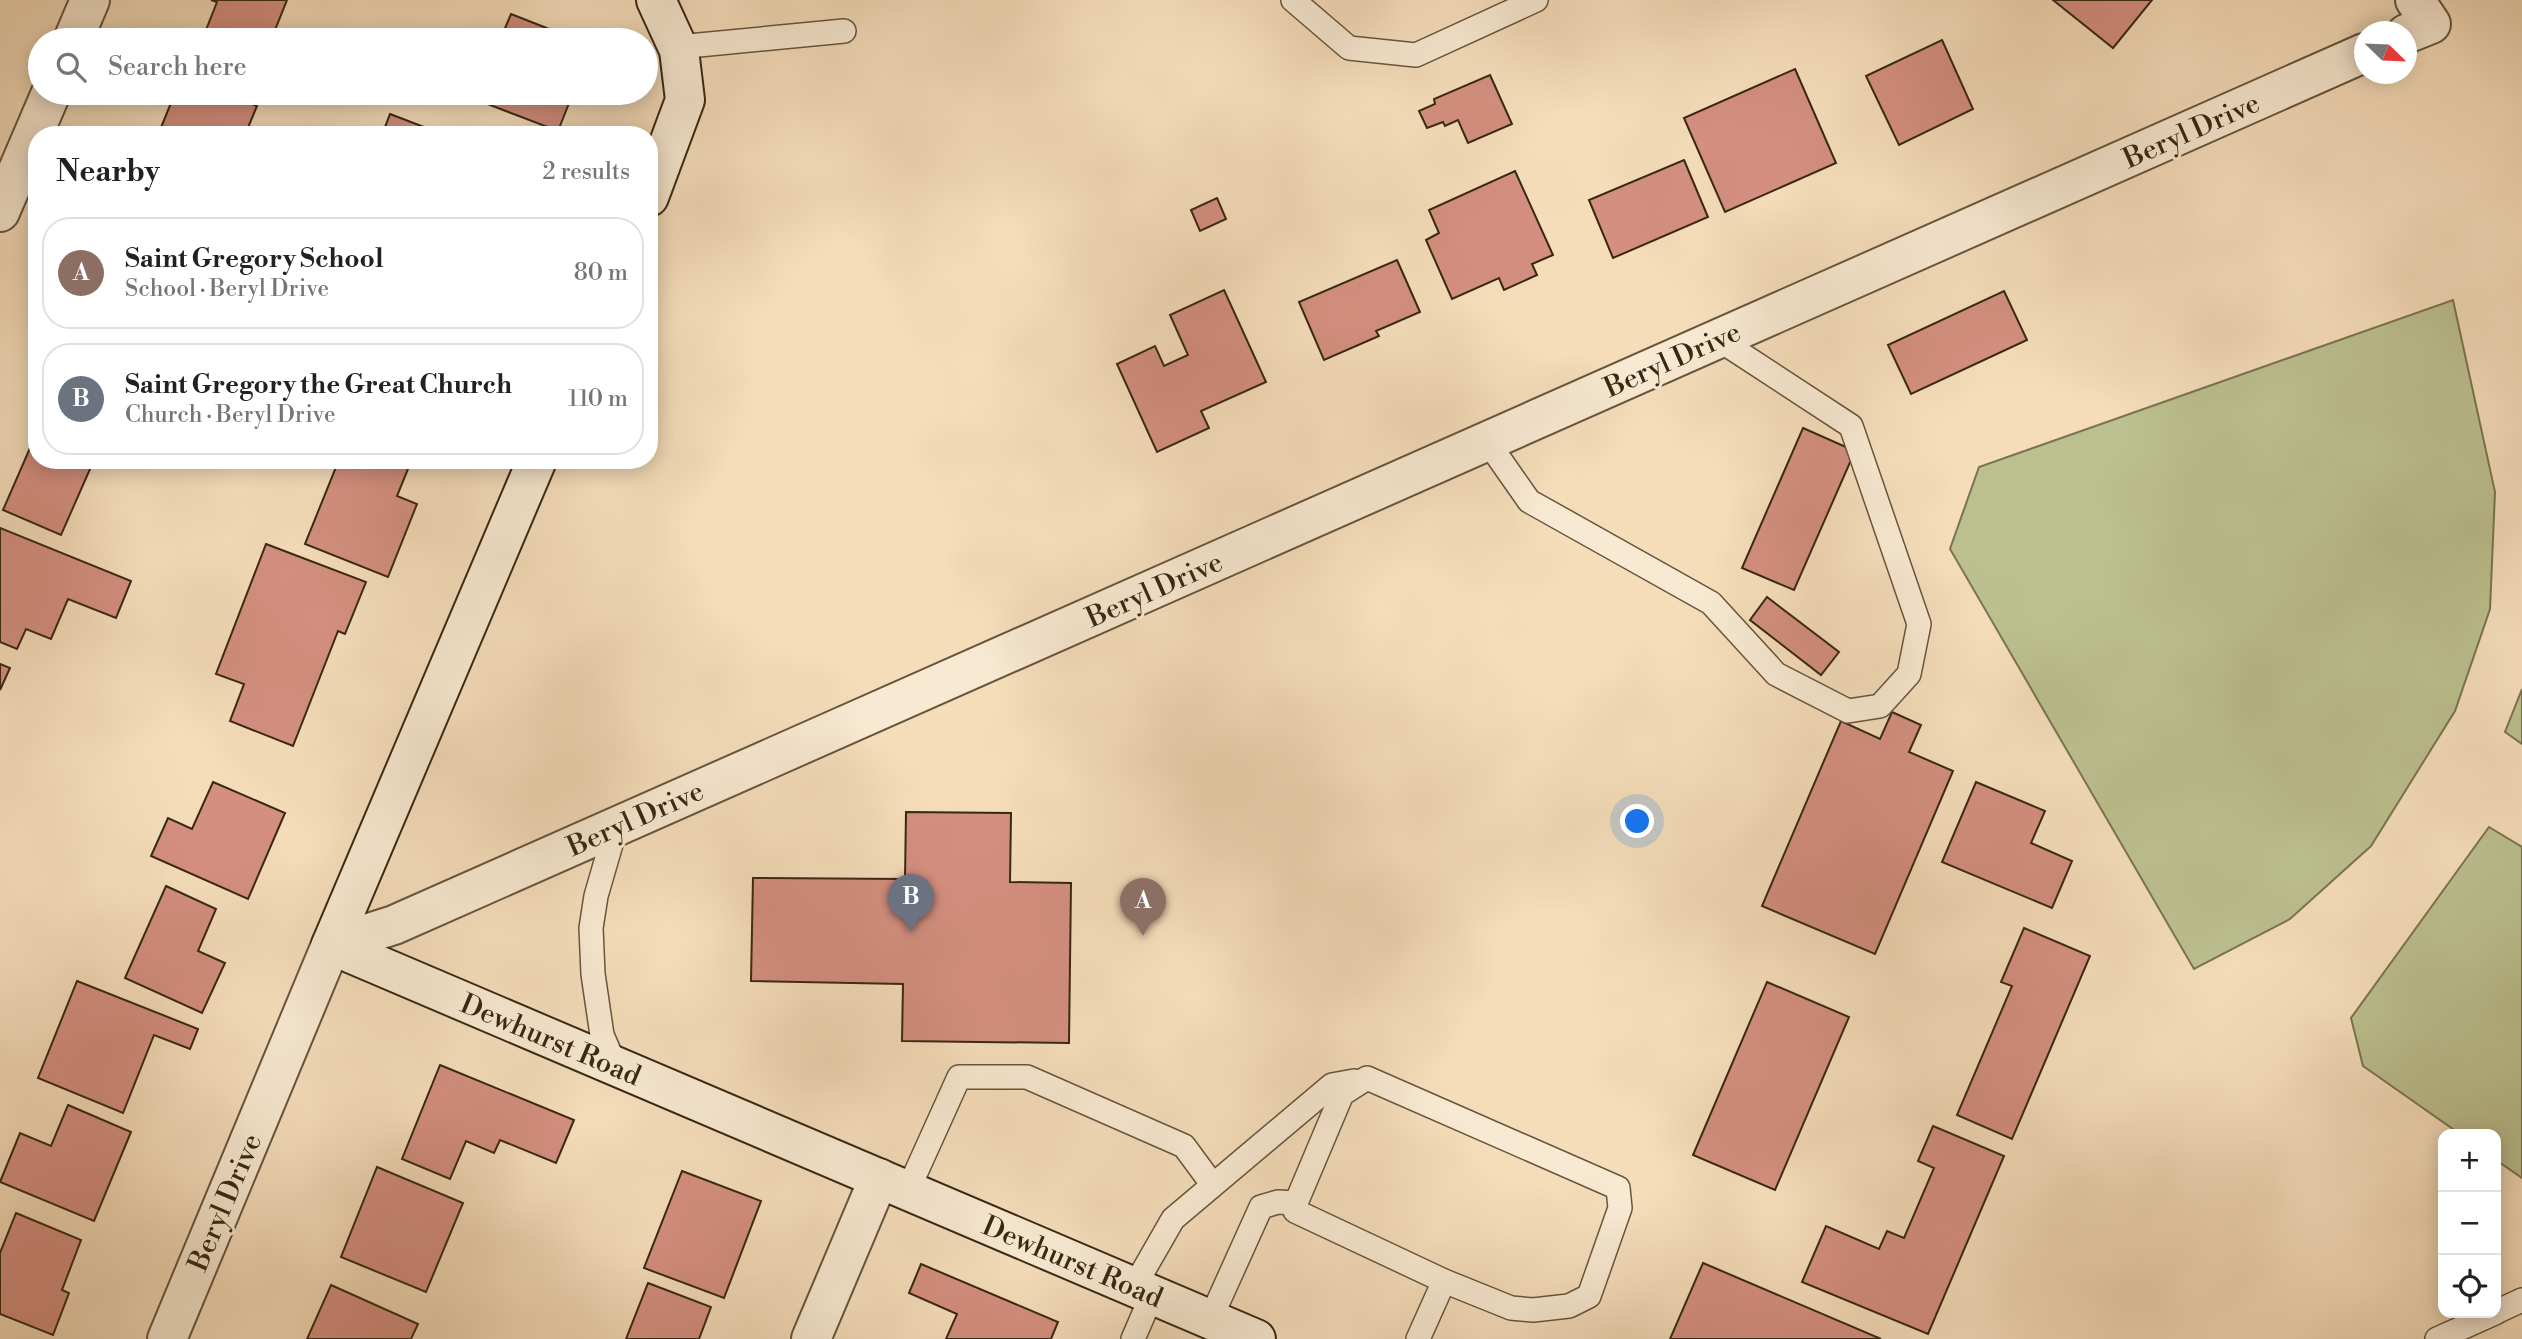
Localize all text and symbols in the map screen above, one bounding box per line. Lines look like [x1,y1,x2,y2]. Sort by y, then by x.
north arrow [2354,21,2417,84]
search box [28,28,658,105]
icon: search [52,48,90,86]
text: Search here [108,51,247,83]
street label: Beryl Drive [2117,86,2265,177]
text: Nearby [56,153,160,191]
text: 2 results [543,158,630,186]
text: Saint Gregory School [125,243,384,275]
text: A [73,259,89,287]
text: 80 m [574,259,628,287]
text: School · Beryl Drive [125,275,329,303]
street label: Beryl Drive [1598,315,1746,406]
text: Saint Gregory the Great Church [125,369,512,401]
text: B [72,385,90,413]
text: 110 m [568,385,628,413]
text: Church · Beryl Drive [125,401,336,429]
street label: Beryl Drive [1080,545,1228,636]
street label: Beryl Drive [561,774,709,865]
your location [1620,804,1654,838]
pin: B [888,874,934,932]
pin: A [1120,878,1166,936]
street label: Dewhurst Road [455,987,646,1094]
street label: Beryl Drive [180,1129,270,1277]
map controls [2438,1129,2501,1318]
button: + [2438,1129,2501,1192]
button: − [2438,1192,2501,1255]
street label: Dewhurst Road [977,1209,1168,1316]
button: locate [2438,1255,2501,1318]

